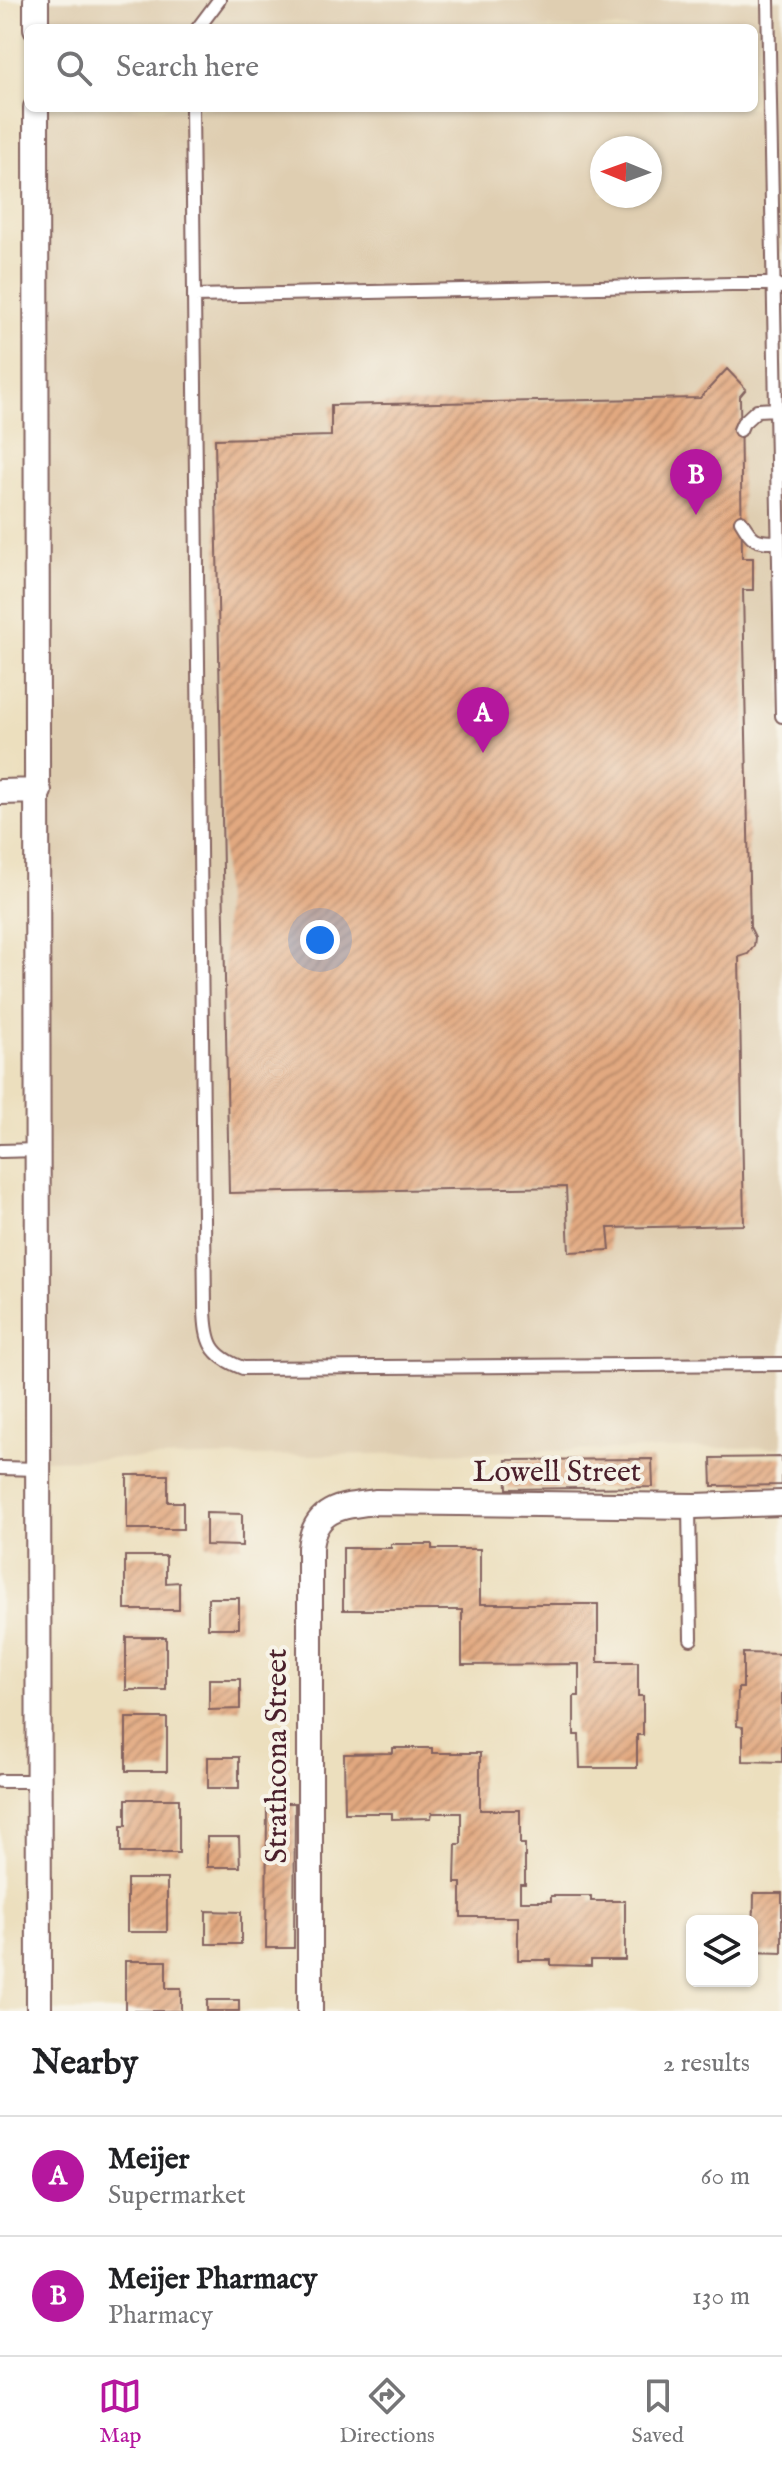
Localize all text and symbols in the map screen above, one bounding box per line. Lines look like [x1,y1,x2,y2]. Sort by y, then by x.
search box [24,24,758,112]
icon: search [52,46,96,90]
text: Search here [116,49,259,87]
north arrow [590,136,662,208]
pin: B [670,449,722,515]
pin: A [457,687,509,753]
your location [300,920,340,960]
street label: Lowell Street [473,1454,641,1492]
street label: Strathcona Street [259,1649,297,1863]
map controls [686,1915,758,1987]
button: layers [686,1915,758,1987]
text: Nearby [32,2042,138,2085]
text: 2 results [663,2047,750,2080]
text: Meijer [108,2141,190,2179]
text: A [49,2160,67,2193]
text: 60 m [701,2160,750,2193]
text: Supermarket [108,2179,246,2212]
text: Meijer Pharmacy [108,2261,317,2299]
text: B [49,2280,67,2313]
text: 130 m [692,2280,750,2313]
text: Pharmacy [108,2299,213,2332]
tab: Map [98,2374,142,2450]
tab: Directions [339,2374,435,2450]
tab: Saved [632,2374,684,2450]

